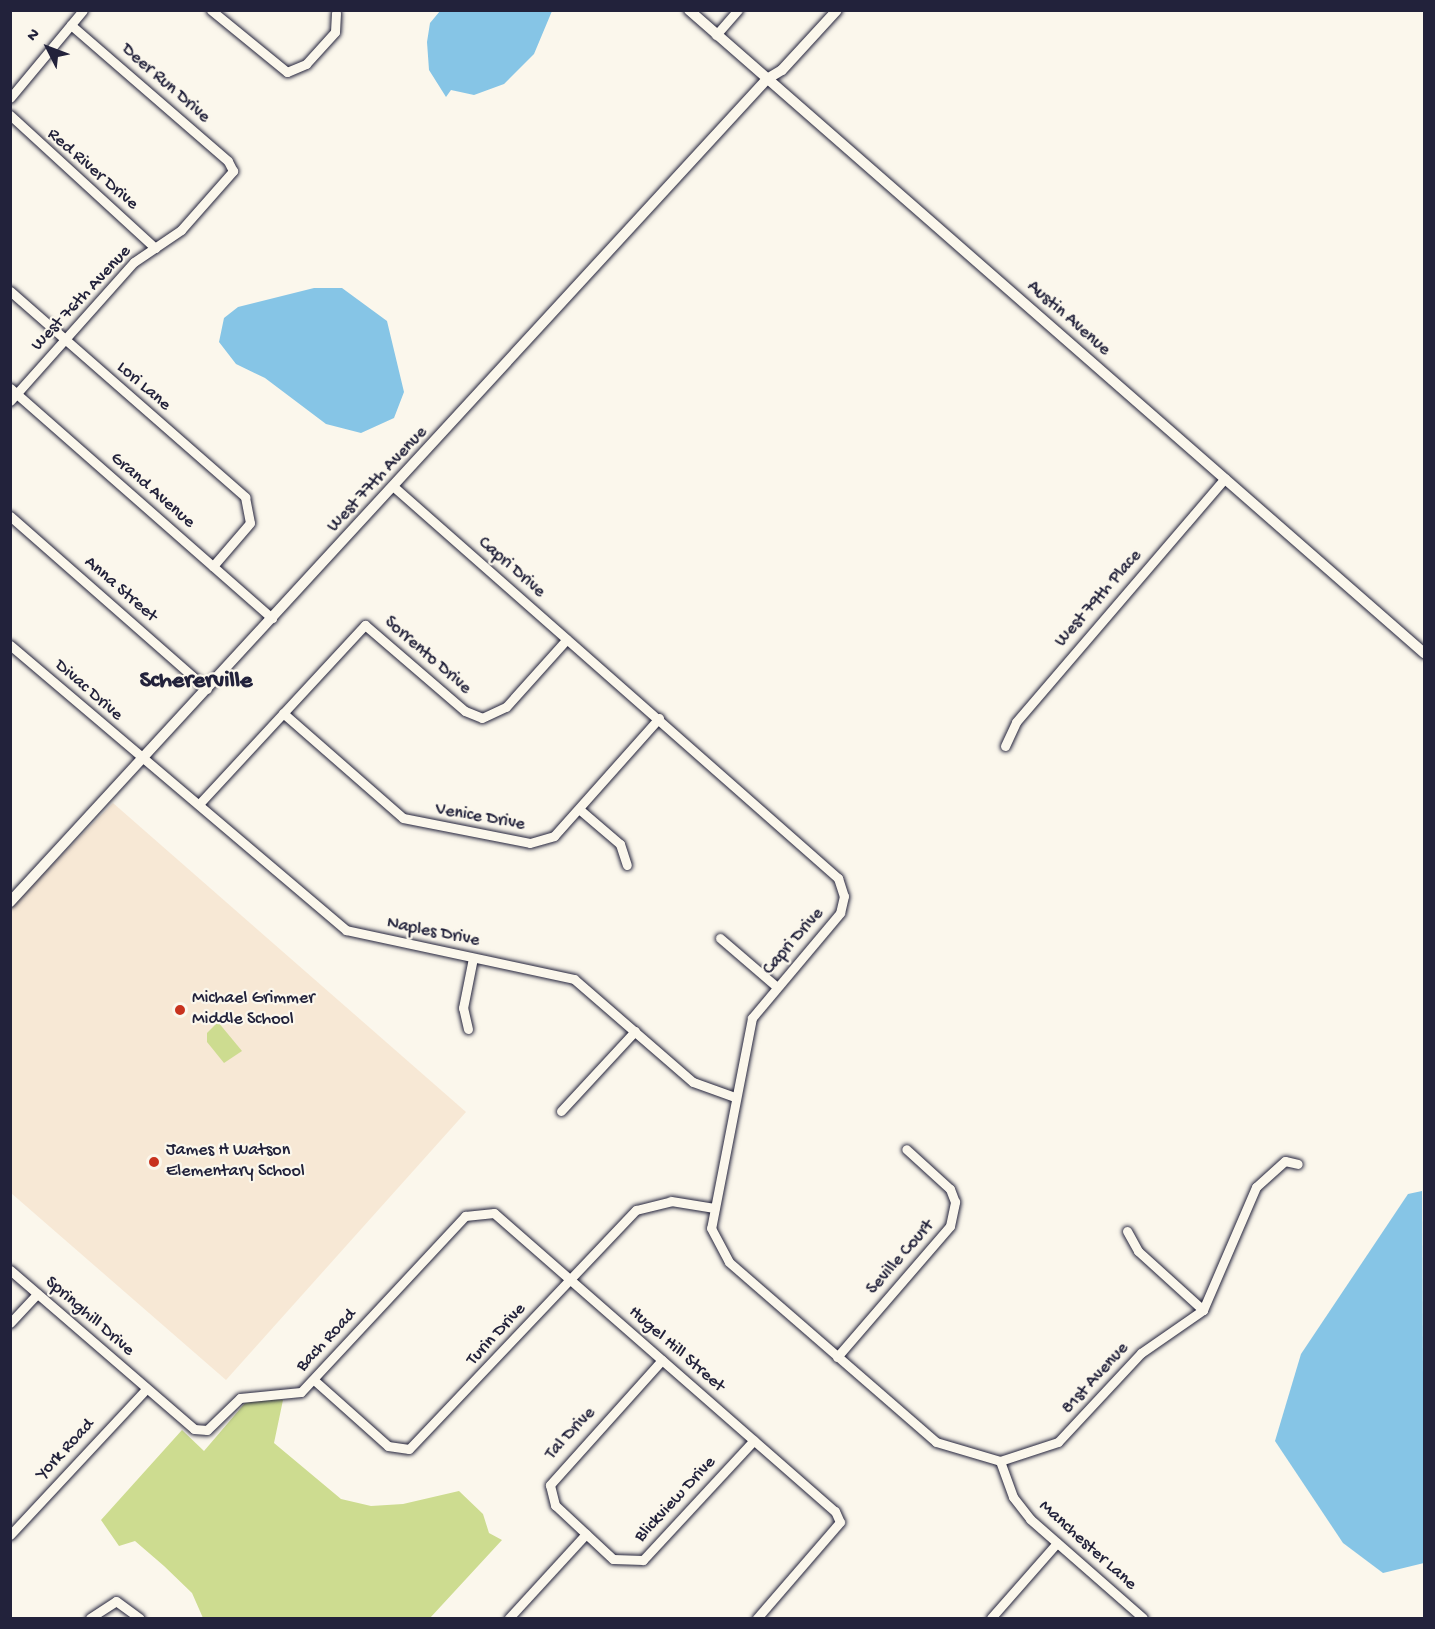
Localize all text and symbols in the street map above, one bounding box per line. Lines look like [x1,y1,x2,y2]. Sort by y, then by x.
north arrow [18,18,78,78]
text: N [24,25,45,46]
street label: Deer Run Drive [116,39,214,129]
street label: Red River Drive [42,124,142,216]
street label: West 76th Avenue [27,242,137,356]
street label: Austin Avenue [1022,277,1114,361]
street label: Lori Lane [111,358,175,416]
street label: West 77th Avenue [323,423,433,537]
street label: Grand Avenue [105,448,199,534]
street label: Capri Drive [473,533,549,603]
street label: West 79th Place [1051,546,1147,652]
street label: Anna Street [79,552,161,628]
street label: Sorrento Drive [379,612,475,700]
street label: Divac Drive [50,656,126,726]
district label: Schererville [140,668,252,696]
street label: Venice Drive [433,799,527,837]
street label: Capri Drive [759,904,829,980]
street label: Naples Drive [385,913,481,953]
place label: Michael Grimmer Middle School [192,989,315,1032]
marker: Michael Grimmer Middle School [173,1003,187,1017]
place label: James H Watson Elementary School [166,1141,305,1184]
marker: James H Watson Elementary School [147,1155,161,1169]
street label: Seville Court [863,1216,939,1300]
street label: Springhill Drive [40,1272,138,1362]
street label: Turin Drive [463,1299,531,1371]
street label: Hugel Hill Street [623,1302,729,1398]
street label: Bach Road [292,1305,362,1377]
street label: 81st Avenue [1058,1339,1134,1419]
street label: Tal Drive [541,1403,601,1465]
street label: York Road [32,1415,100,1485]
street label: Blickview Drive [631,1452,721,1548]
street label: Manchester Lane [1034,1496,1140,1596]

